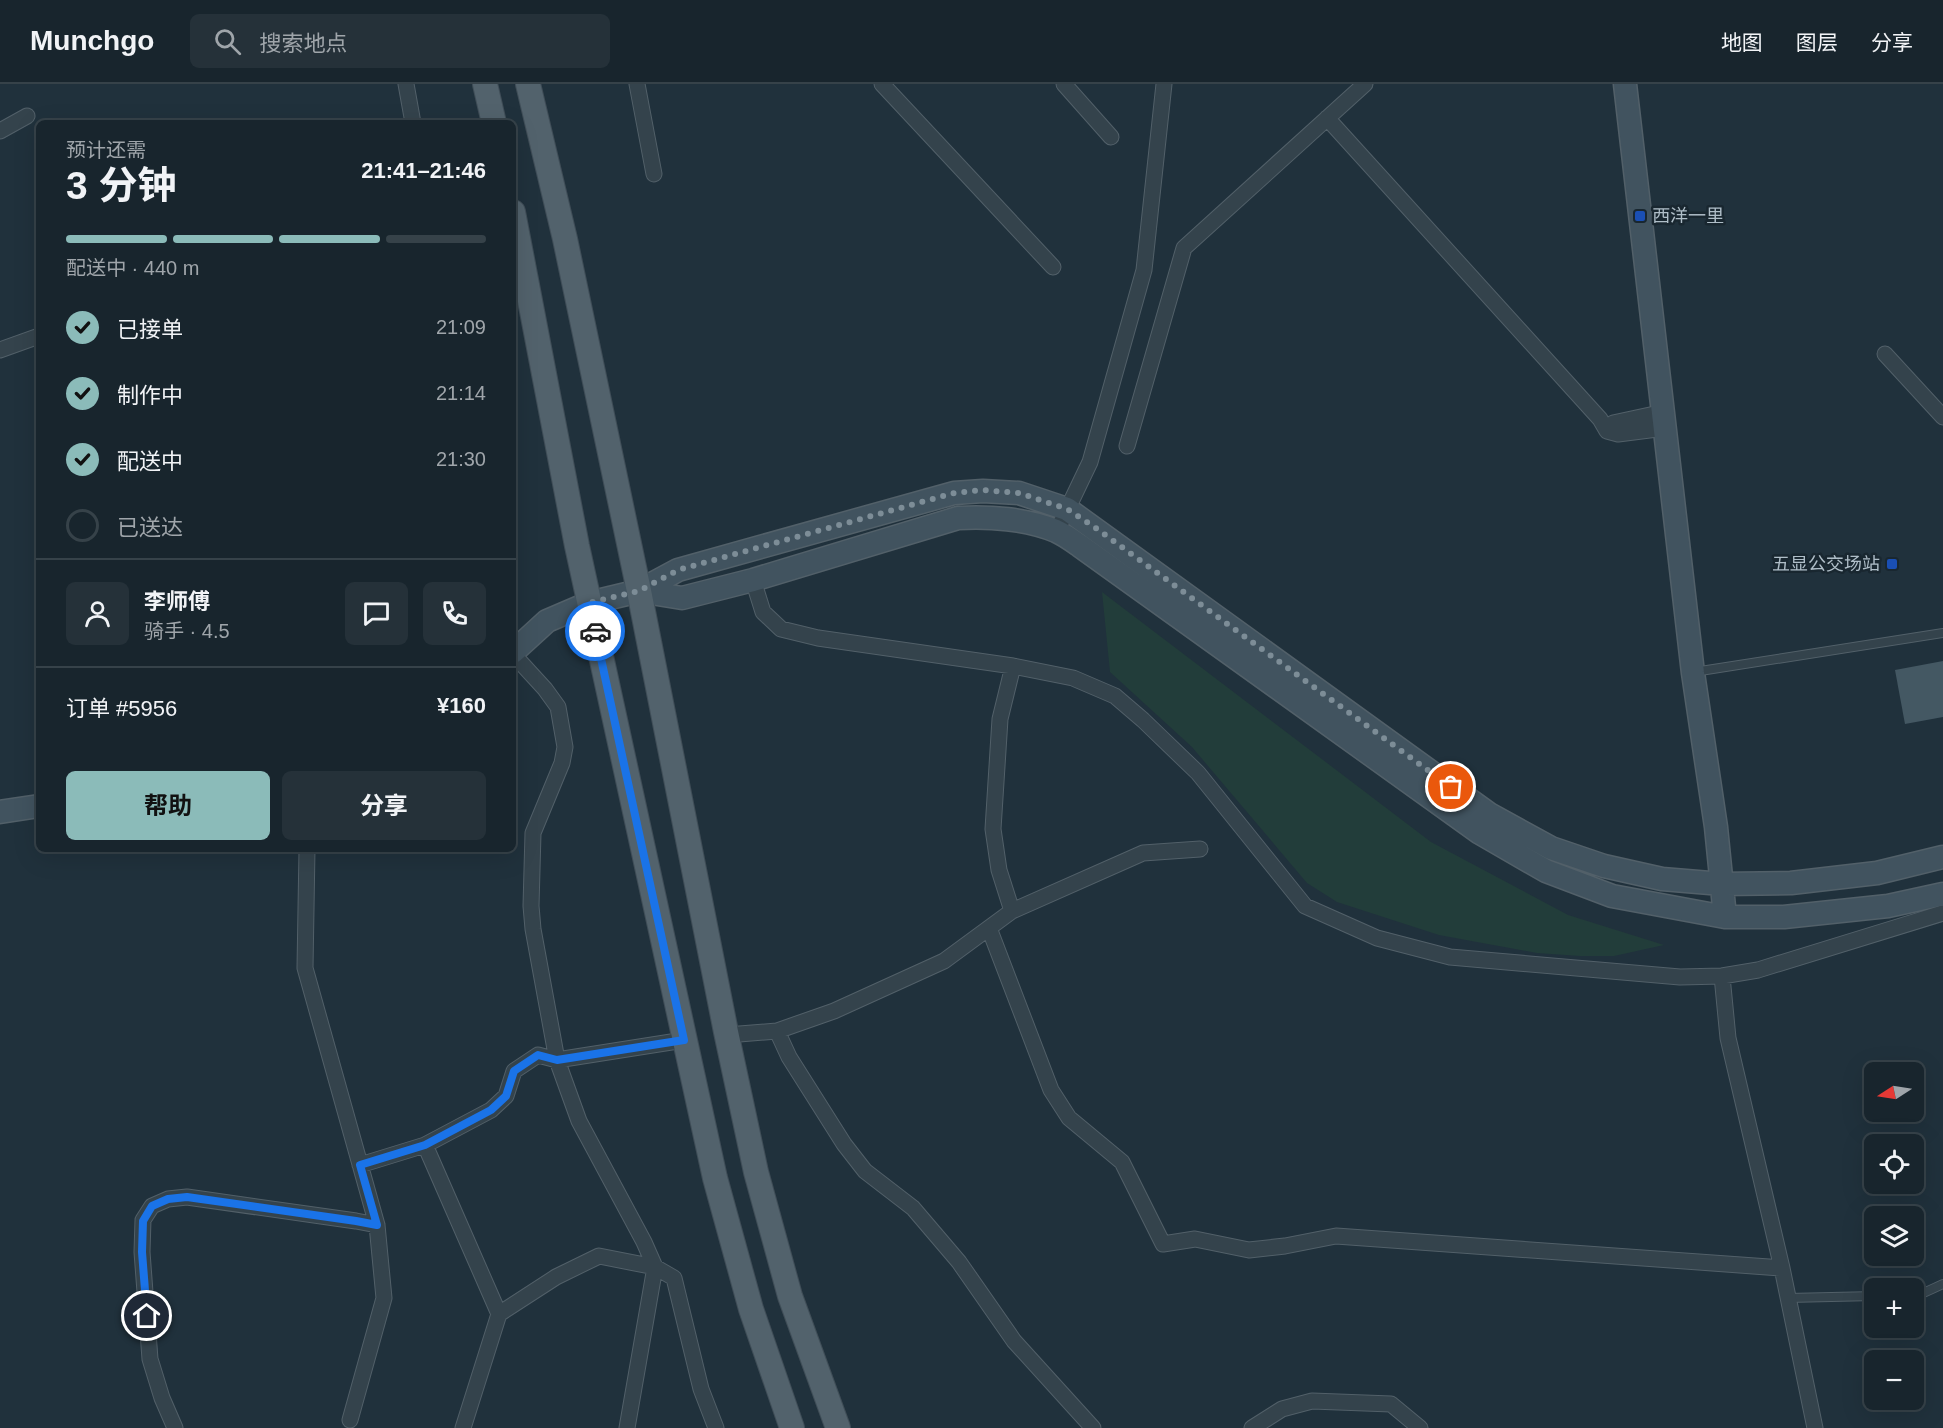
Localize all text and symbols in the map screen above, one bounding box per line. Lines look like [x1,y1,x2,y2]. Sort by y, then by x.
search box [190,14,610,68]
text: Munchgo [30,25,154,56]
icon: search [211,25,244,58]
text: 搜索地点 [259,31,347,56]
text: 地图 [1721,31,1763,54]
text: 图层 [1796,31,1838,54]
text: 分享 [1871,31,1913,54]
text: 预计还需 [66,139,146,161]
text: 21:41–21:46 [361,158,486,183]
text: 3 分钟 [66,164,177,207]
place label: 西洋一里 [1652,206,1724,226]
marker: 西洋一里 [1633,209,1647,223]
text: 配送中 · 440 m [66,257,199,279]
icon: check [66,311,99,344]
text: 21:09 [436,316,486,338]
text: 已接单 [117,317,183,342]
icon: check [66,377,99,410]
text: 21:14 [436,382,486,404]
text: 制作中 [117,383,183,408]
icon: check [66,443,99,476]
text: 21:30 [436,448,486,470]
text: 配送中 [117,449,183,474]
text: 已送达 [117,515,183,540]
place label: 五显公交场站 [1772,554,1880,574]
marker: 五显公交场站 [1885,557,1899,571]
button: person [66,582,129,645]
button: chat [345,582,408,645]
button: phone [423,582,486,645]
text: 李师傅 [144,589,210,614]
courier [565,601,625,661]
icon: car [579,615,612,648]
text: 骑手 · 4.5 [144,620,230,642]
text: ¥160 [437,693,486,718]
text: 订单 #5956 [66,696,177,721]
pin [1425,761,1476,812]
icon: bag [1434,770,1467,803]
button: 帮助 [66,771,270,840]
button: 分享 [282,771,486,840]
north arrow [1864,1062,1924,1122]
map controls [1864,1062,1924,1410]
button: locate [1864,1134,1924,1194]
button: layers [1864,1206,1924,1266]
button: + [1864,1278,1924,1338]
pin [121,1290,172,1341]
icon: home [130,1299,163,1332]
button: − [1864,1350,1924,1410]

